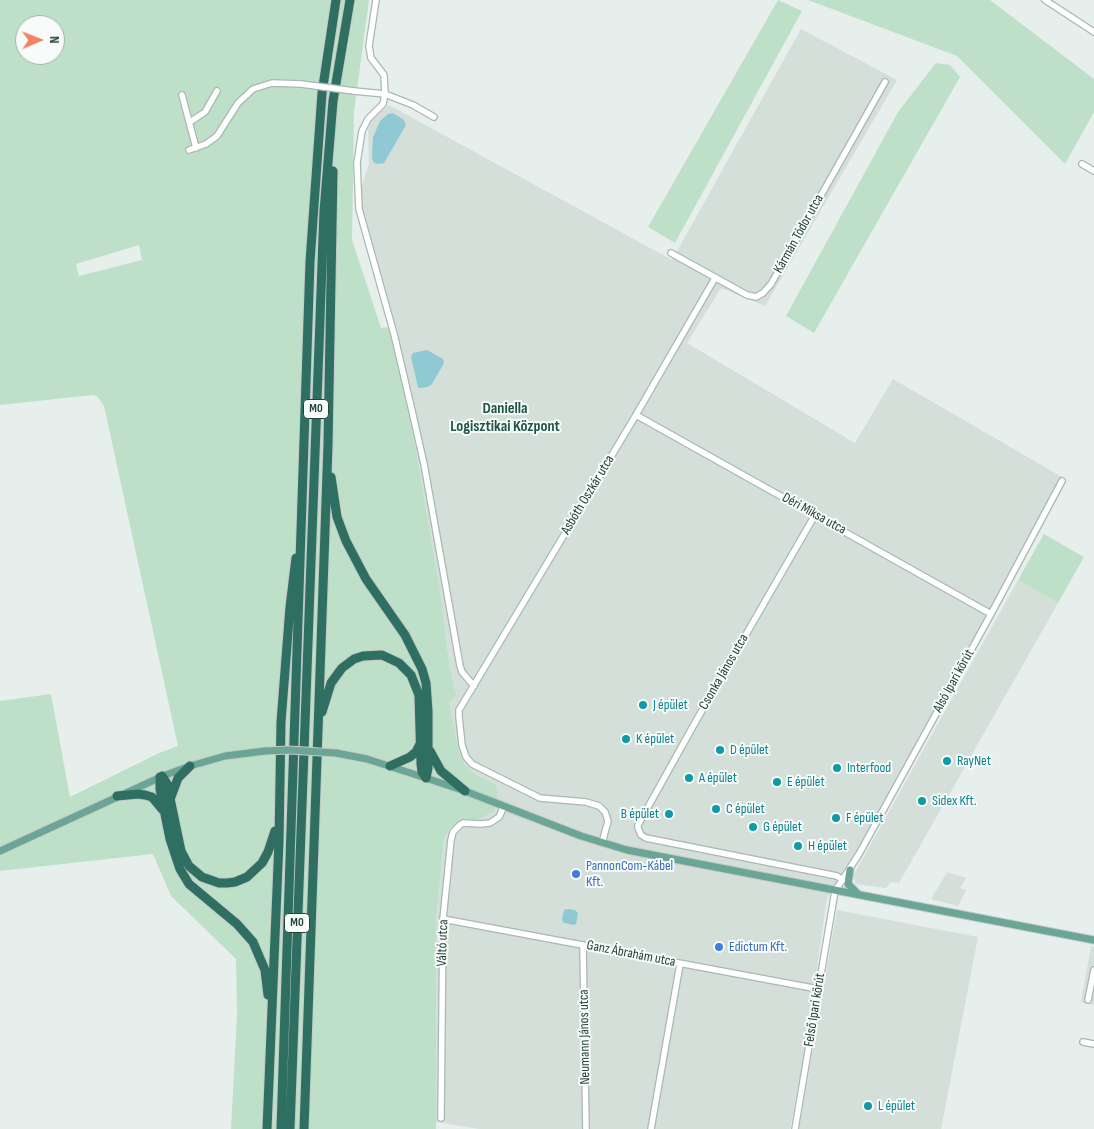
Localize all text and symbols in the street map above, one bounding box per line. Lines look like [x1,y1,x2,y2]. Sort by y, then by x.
north arrow [15,15,65,65]
text: N [46,36,63,44]
street label: Kármán Tódor utca [770,192,828,276]
road number: M0 [304,399,328,418]
district label: Daniella Logisztikai Központ [450,399,560,437]
street label: Asbóth Oszkár utca [558,452,618,538]
street label: Déri Miksa utca [779,489,849,539]
street label: Csonka János utca [696,631,752,713]
street label: Alsó Ipari körút [930,646,978,716]
place label: J épület [653,697,688,713]
marker: J épület [637,699,649,711]
place label: K épület [636,731,674,747]
marker: K épület [620,733,632,745]
place label: D épület [730,742,769,758]
marker: D épület [714,744,726,756]
place label: RayNet [957,753,991,769]
marker: RayNet [941,755,953,767]
place label: Interfood [847,760,891,776]
marker: Interfood [831,762,843,774]
place label: A épület [699,770,737,786]
marker: A épület [683,772,695,784]
place label: E épület [787,774,825,790]
marker: E épület [771,776,783,788]
place label: Sidex Kft. [932,793,977,809]
marker: Sidex Kft. [916,795,928,807]
place label: C épület [726,801,765,817]
marker: C épület [710,803,722,815]
place label: B épület [621,806,659,822]
marker: B épület [663,808,675,820]
place label: F épület [846,810,883,826]
marker: F épület [830,812,842,824]
place label: G épület [763,819,802,835]
marker: G épület [747,821,759,833]
place label: H épület [808,838,847,854]
marker: H épület [792,840,804,852]
place label: PannonCom-Kábel Kft. [586,858,673,890]
marker: PannonCom-Kábel Kft. [570,868,582,880]
road number: M0 [284,914,310,932]
street label: Váltó utca [434,919,452,967]
street label: Ganz Ábrahám utca [585,937,677,971]
place label: Edictum Kft. [729,939,787,955]
marker: Edictum Kft. [713,941,725,953]
street label: Felső Ipari körút [801,972,829,1048]
street label: Neumann János utca [576,989,594,1085]
place label: L épület [878,1098,915,1114]
marker: L épület [862,1100,874,1112]

